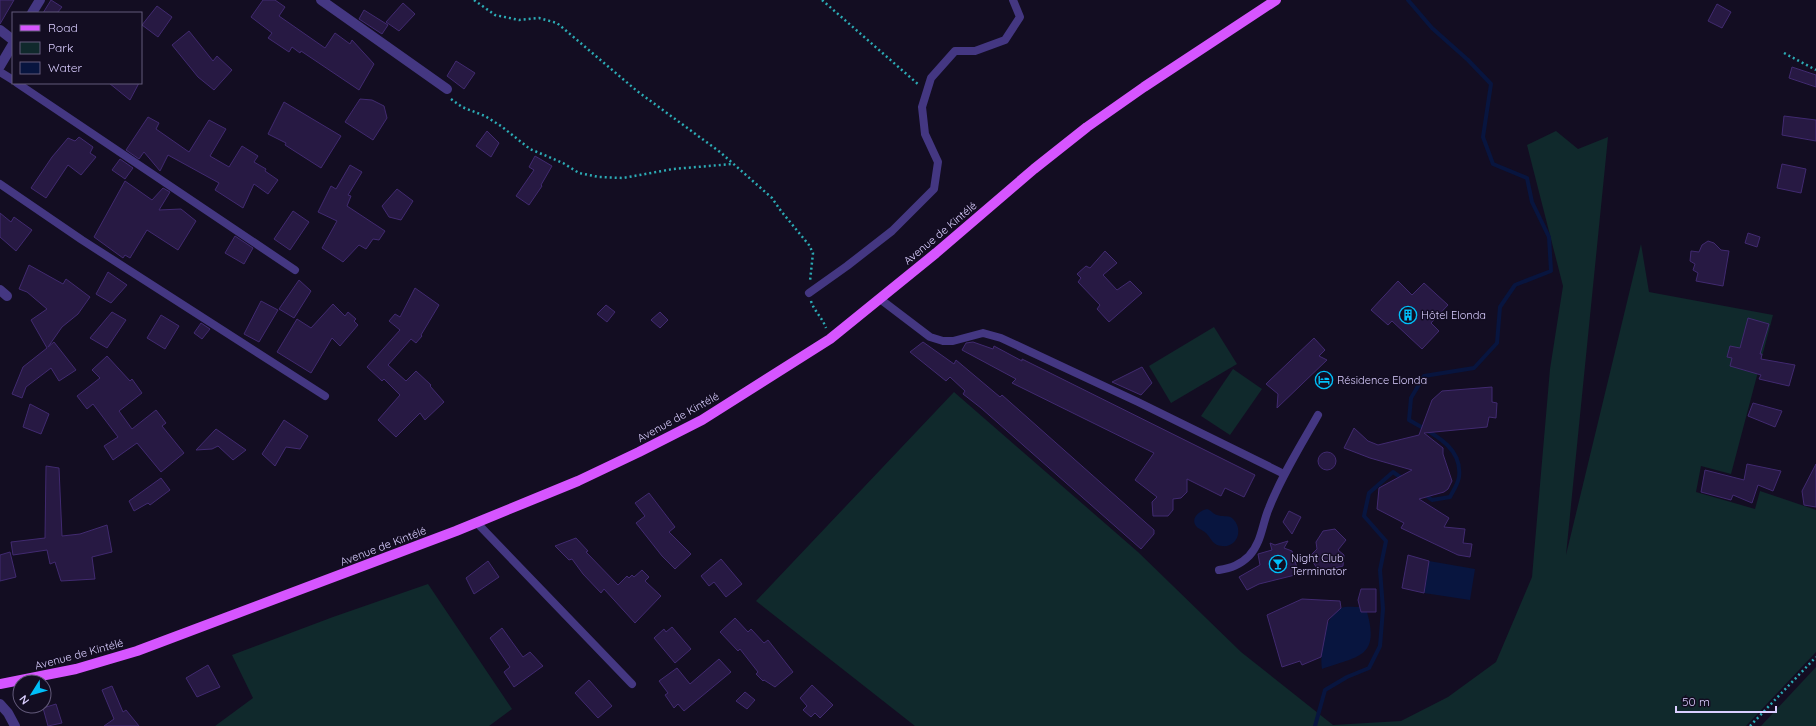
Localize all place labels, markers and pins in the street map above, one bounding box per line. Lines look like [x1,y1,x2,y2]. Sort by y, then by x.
building icon: Hôtel Elonda [1398,305,1418,325]
place label: Hôtel Elonda [1421,308,1486,322]
hotel icon: Résidence Elonda [1314,370,1334,390]
place label: Résidence Elonda [1337,373,1427,387]
place label: Night Club Terminator [1291,551,1348,578]
bar icon: Night Club Terminator [1268,554,1288,574]

